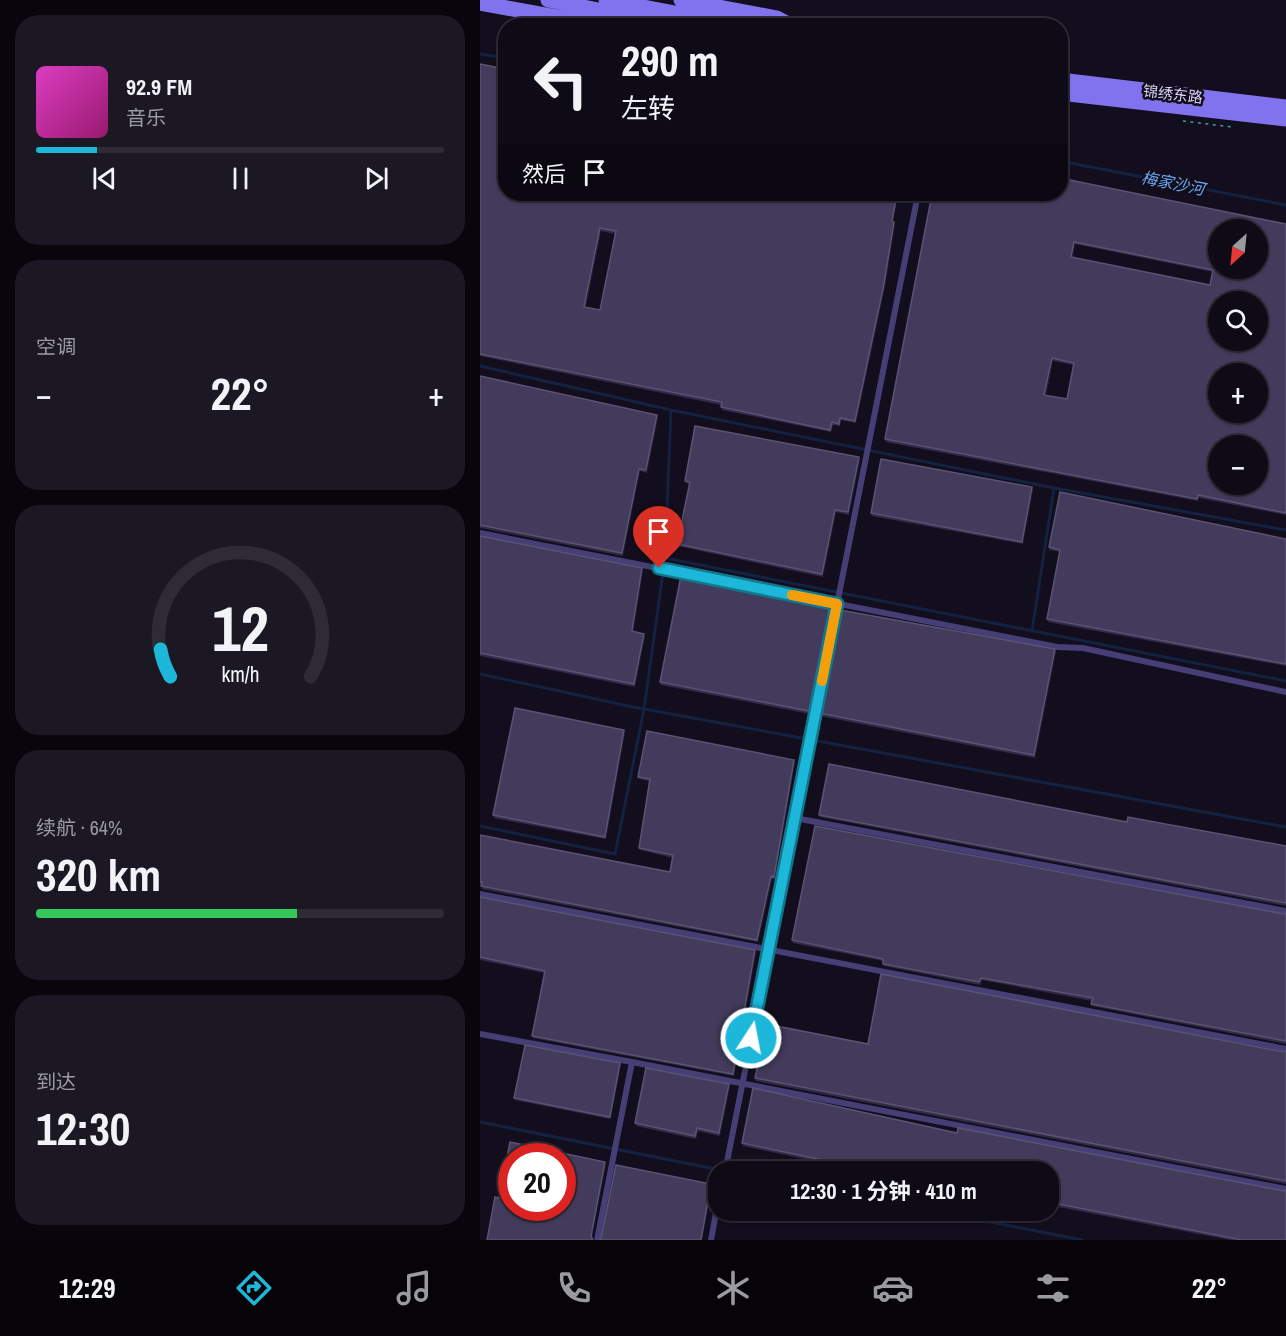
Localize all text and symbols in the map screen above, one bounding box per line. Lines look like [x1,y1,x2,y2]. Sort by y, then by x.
text: 290 m [621,33,719,89]
icon: left [522,42,600,120]
text: 92.9 FM [126,72,192,102]
street label: 锦绣东路 [1142,80,1204,108]
text: 左转 [621,90,675,126]
text: 音乐 [126,104,166,131]
icon: arrive [578,156,611,189]
text: 然后 [522,159,566,189]
icon: previous [88,162,121,195]
icon: pause [224,162,257,195]
icon: next [360,162,393,195]
water label: 梅家沙河 [1139,166,1209,200]
north arrow [1208,219,1268,279]
map controls [1208,219,1268,495]
button: search [1208,291,1268,351]
text: 空调 [36,333,76,360]
text: 22° [210,363,270,424]
button: + [1208,363,1268,423]
text: − [36,372,52,416]
text: + [428,372,444,416]
button: − [1208,435,1268,495]
pin [633,506,684,568]
icon: arrive [642,515,675,548]
text: 12 [212,586,268,670]
text: km/h [221,660,259,689]
text: 续航 · 64% [36,814,123,841]
text: 320 km [36,844,161,905]
position arrow [719,1006,783,1070]
text: 到达 [36,1068,76,1095]
text: 12:30 [36,1098,130,1159]
speed limit sign: 20 [498,1143,576,1221]
text: 12:30 · 1 分钟 · 410 m [790,1176,977,1206]
icon: directions [233,1267,275,1309]
icon: music [393,1267,435,1309]
icon: phone [553,1267,595,1309]
icon: climate [712,1267,754,1309]
icon: car [872,1267,914,1309]
icon: filters [1032,1267,1074,1309]
text: 12:29 [59,1270,115,1306]
text: 22° [1192,1270,1227,1306]

